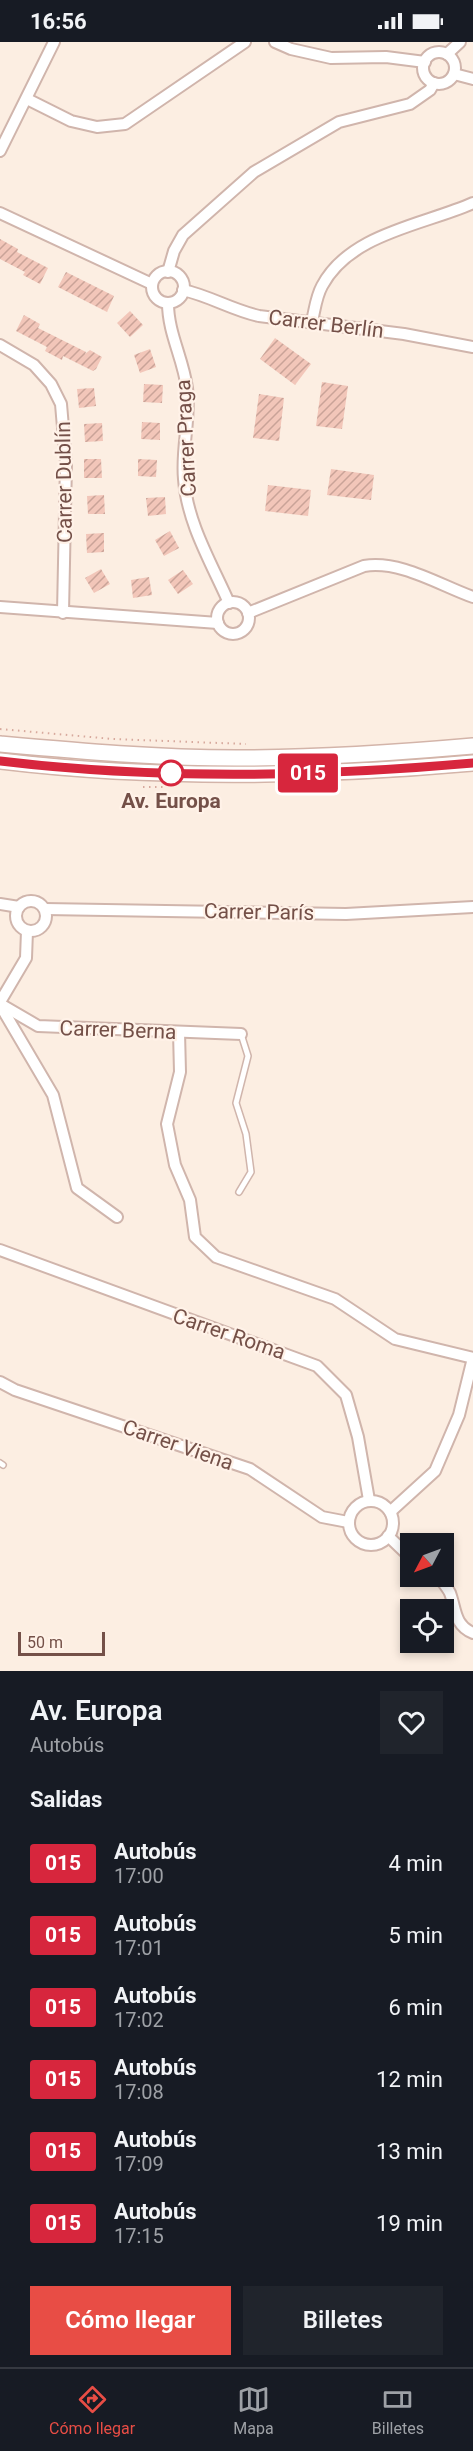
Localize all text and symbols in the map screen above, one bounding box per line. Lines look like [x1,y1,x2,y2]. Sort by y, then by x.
text: 16:56 [30,9,87,34]
street label: Carrer Berlín [267,305,385,343]
street label: Carrer Praga [171,379,201,497]
street label: Carrer Dublín [51,421,77,543]
line badge: 015 [274,754,342,792]
marker: Av. Europa [158,760,184,786]
text: 015 [290,761,326,785]
place label: Av. Europa [121,789,221,813]
street label: Carrer París [204,899,314,925]
street label: Carrer Berna [59,1016,177,1044]
street label: Carrer Roma [170,1304,288,1364]
street label: Carrer Viena [120,1415,236,1475]
north arrow [400,1533,454,1587]
map controls [400,1533,454,1653]
button: locate [400,1599,454,1653]
scale bar [18,1629,105,1656]
text: 50 m [27,1633,63,1652]
button: heart [380,1691,443,1754]
text: Av. Europa [30,1694,163,1727]
text: Autobús [30,1733,104,1757]
text: Salidas [30,1787,102,1812]
text: Autobús [114,1839,197,1864]
text: 015 [45,1851,81,1875]
text: 4 min [388,1851,443,1876]
text: 17:00 [114,1864,164,1888]
text: Autobús [114,1911,197,1936]
text: 015 [45,1923,81,1947]
text: 5 min [388,1923,443,1948]
text: 17:01 [114,1936,164,1960]
text: Autobús [114,1983,197,2008]
text: 015 [45,1995,81,2019]
text: 6 min [388,1995,443,2020]
text: 17:02 [114,2008,164,2032]
text: Autobús [114,2055,197,2080]
text: 015 [45,2067,81,2091]
text: 12 min [376,2067,443,2092]
text: 17:08 [114,2080,164,2104]
text: Autobús [114,2127,197,2152]
text: 015 [45,2139,81,2163]
text: 13 min [376,2139,443,2164]
text: 17:09 [114,2152,164,2176]
text: Autobús [114,2199,197,2224]
text: 015 [45,2211,81,2235]
text: 19 min [376,2211,443,2236]
text: 17:15 [114,2224,164,2248]
button: Cómo llegar [30,2286,231,2355]
button: Billetes [243,2286,443,2355]
tab: Cómo llegar [49,2383,135,2438]
tab: Mapa [233,2383,274,2438]
tab: Billetes [372,2383,424,2438]

